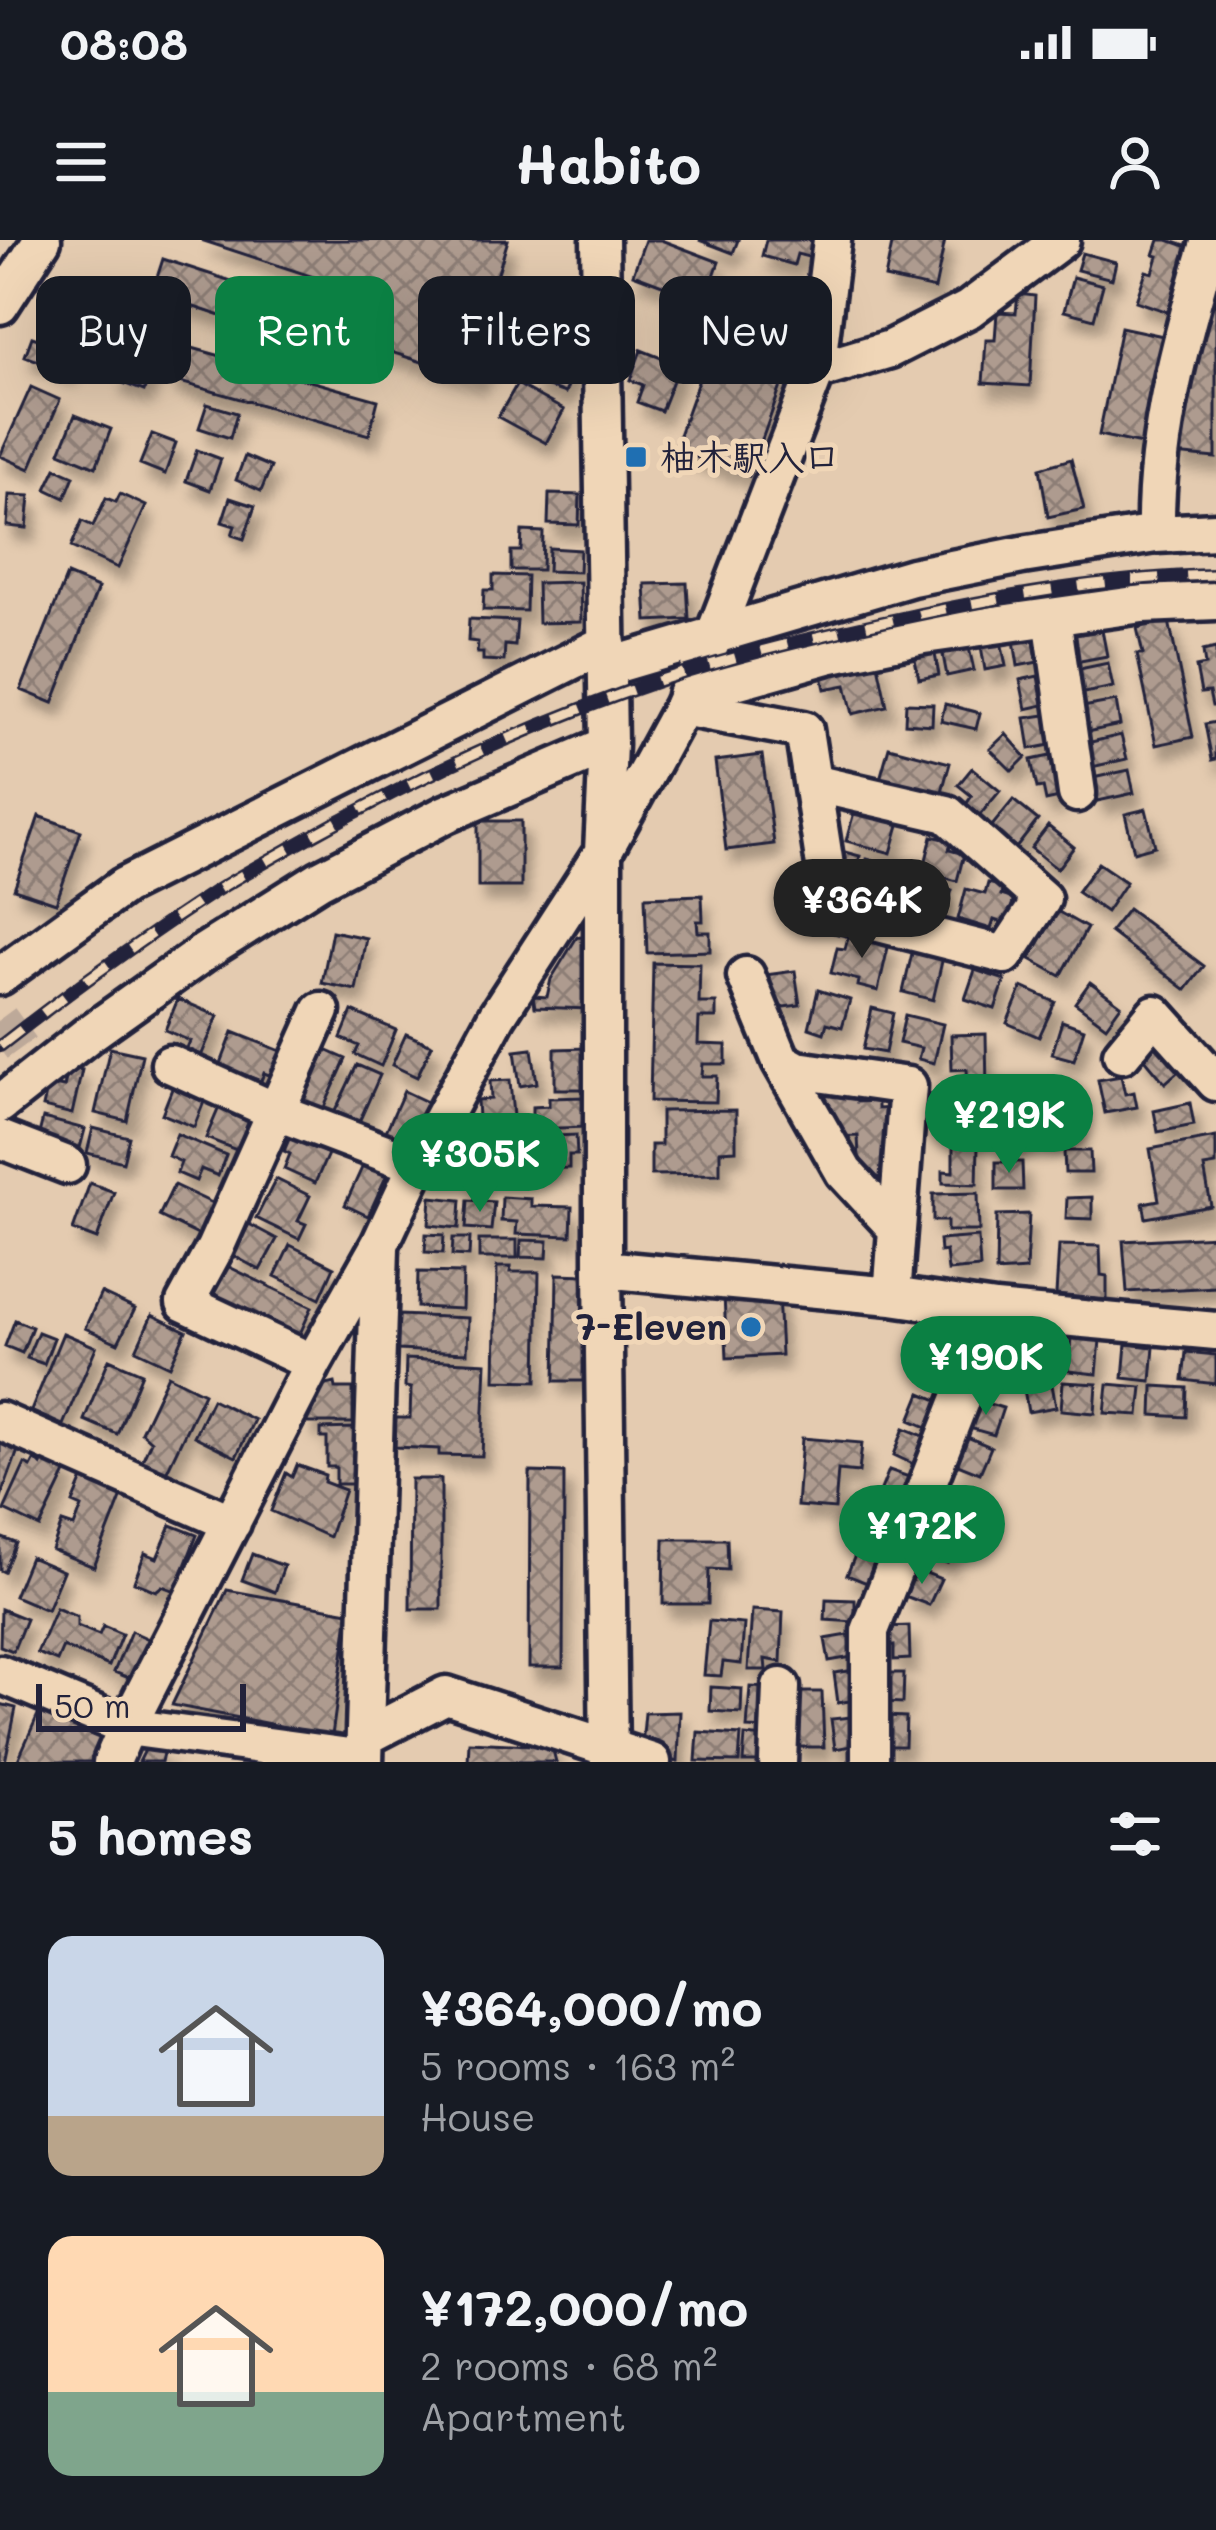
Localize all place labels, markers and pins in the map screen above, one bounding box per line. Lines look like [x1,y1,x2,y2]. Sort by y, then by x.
place label: 柚木駅入口 [660,432,840,479]
marker: 柚木駅入口 [623,444,649,470]
pin: ¥364K [778,859,946,961]
pin: ¥219K [925,1074,1093,1176]
pin: ¥305K [396,1113,564,1215]
place label: 7-Eleven [576,1302,727,1349]
marker: 7-Eleven [738,1314,764,1340]
pin: ¥190K [902,1316,1070,1418]
pin: ¥172K [838,1485,1006,1587]

